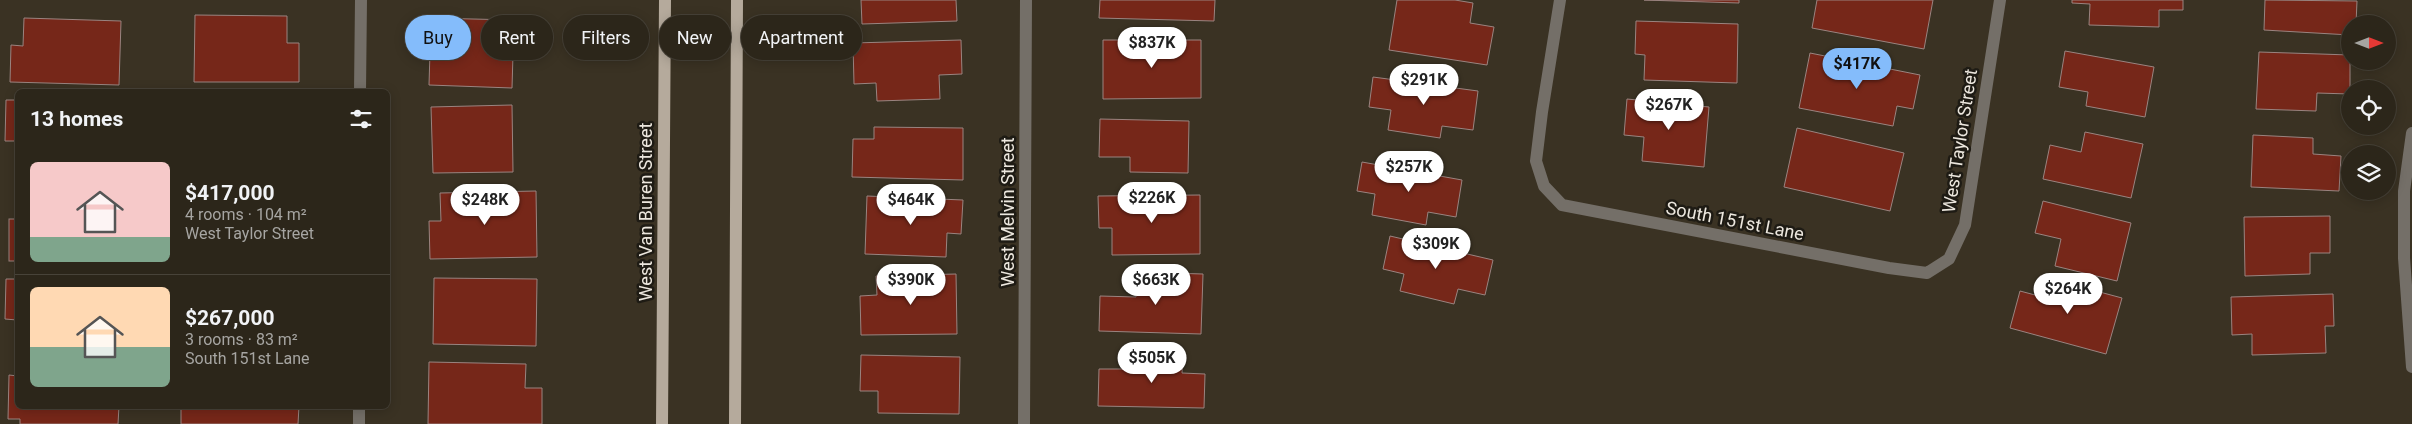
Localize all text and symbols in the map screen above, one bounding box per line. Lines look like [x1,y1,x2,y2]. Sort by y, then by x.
chip: Buy [405,15,471,60]
chip: Rent [481,15,553,60]
chip: Filters [563,15,649,60]
chip: New [659,15,731,60]
chip: Apartment [741,15,862,60]
north arrow [2341,15,2396,70]
map controls [2341,15,2396,200]
pin: $837K [1117,27,1187,69]
text: $837K [1129,33,1175,52]
pin: $417K [1822,48,1892,90]
text: $417K [1834,54,1880,73]
pin: $291K [1389,64,1459,106]
street label: West Taylor Street [1938,67,1981,214]
text: $291K [1401,70,1447,89]
button: locate [2341,80,2396,135]
pin: $267K [1634,88,1704,131]
text: $267K [1646,95,1692,114]
icon: filters [347,105,375,133]
text: 13 homes [30,107,123,131]
street label: West Van Buren Street [635,123,656,301]
street label: West Melvin Street [997,137,1018,287]
button: layers [2341,145,2396,200]
pin: $257K [1374,150,1444,193]
text: $257K [1386,157,1432,176]
text: $417,000 [185,181,275,205]
icon: home [70,182,130,242]
pin: $226K [1117,182,1187,224]
pin: $248K [450,184,520,226]
pin: $464K [876,184,946,226]
text: $226K [1129,188,1175,207]
text: $248K [462,190,508,209]
text: $464K [888,190,934,209]
street label: South 151st Lane [1664,197,1806,244]
text: 4 rooms · 104 m² [185,205,307,224]
text: West Taylor Street [185,224,314,243]
pin: $309K [1401,228,1471,270]
text: $309K [1413,234,1459,253]
pin: $390K [876,264,946,306]
pin: $663K [1121,264,1191,306]
text: $390K [888,270,934,289]
text: $663K [1133,270,1179,289]
pin: $264K [2033,272,2103,315]
text: $264K [2045,279,2091,298]
text: $267,000 [185,306,275,330]
icon: home [70,307,130,367]
text: 3 rooms · 83 m² [185,330,298,349]
pin: $505K [1117,342,1187,384]
text: $505K [1129,348,1175,367]
text: South 151st Lane [185,349,310,368]

